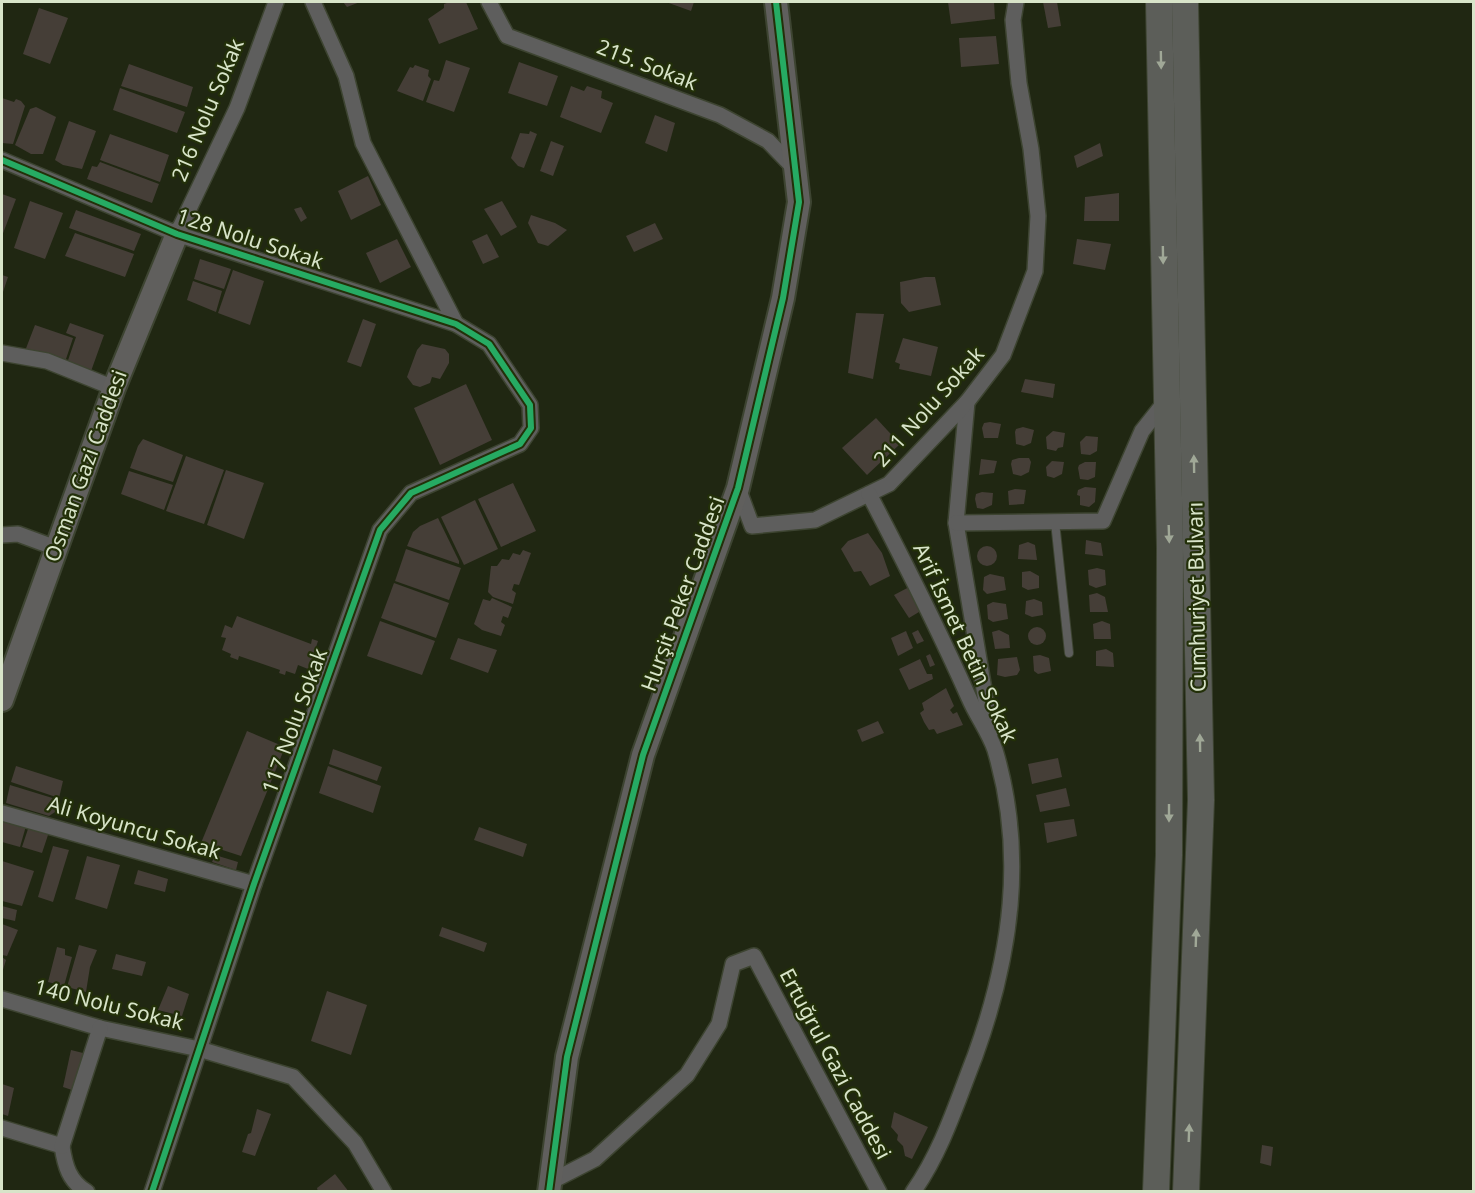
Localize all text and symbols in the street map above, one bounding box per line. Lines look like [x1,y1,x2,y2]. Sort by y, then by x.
street label: 215. Sokak [593,32,702,96]
street label: 216 Nolu Sokak [164,33,250,185]
one-way arrow [1156,50,1165,69]
street label: 128 Nolu Sokak [173,201,328,275]
one-way arrow [1159,245,1168,264]
street label: 211 Nolu Sokak [867,340,990,472]
street label: Osman Gazi Caddesi [37,366,133,566]
one-way arrow [1189,455,1199,474]
street label: Hurşit Peker Caddesi [634,492,730,695]
street label: Cumhuriyet Bulvarı [1180,502,1212,692]
one-way arrow [1165,524,1174,543]
street label: Arif İsmet Betin Sokak [907,538,1025,748]
street label: 117 Nolu Sokak [255,644,334,797]
one-way arrow [1195,734,1204,753]
street label: Ali Koyuncu Sokak [45,789,225,865]
one-way arrow [1164,803,1174,822]
one-way arrow [1191,929,1200,948]
street label: Ertuğrul Gazi Caddesi [774,963,898,1164]
street label: 140 Nolu Sokak [32,972,187,1036]
one-way arrow [1184,1124,1193,1143]

